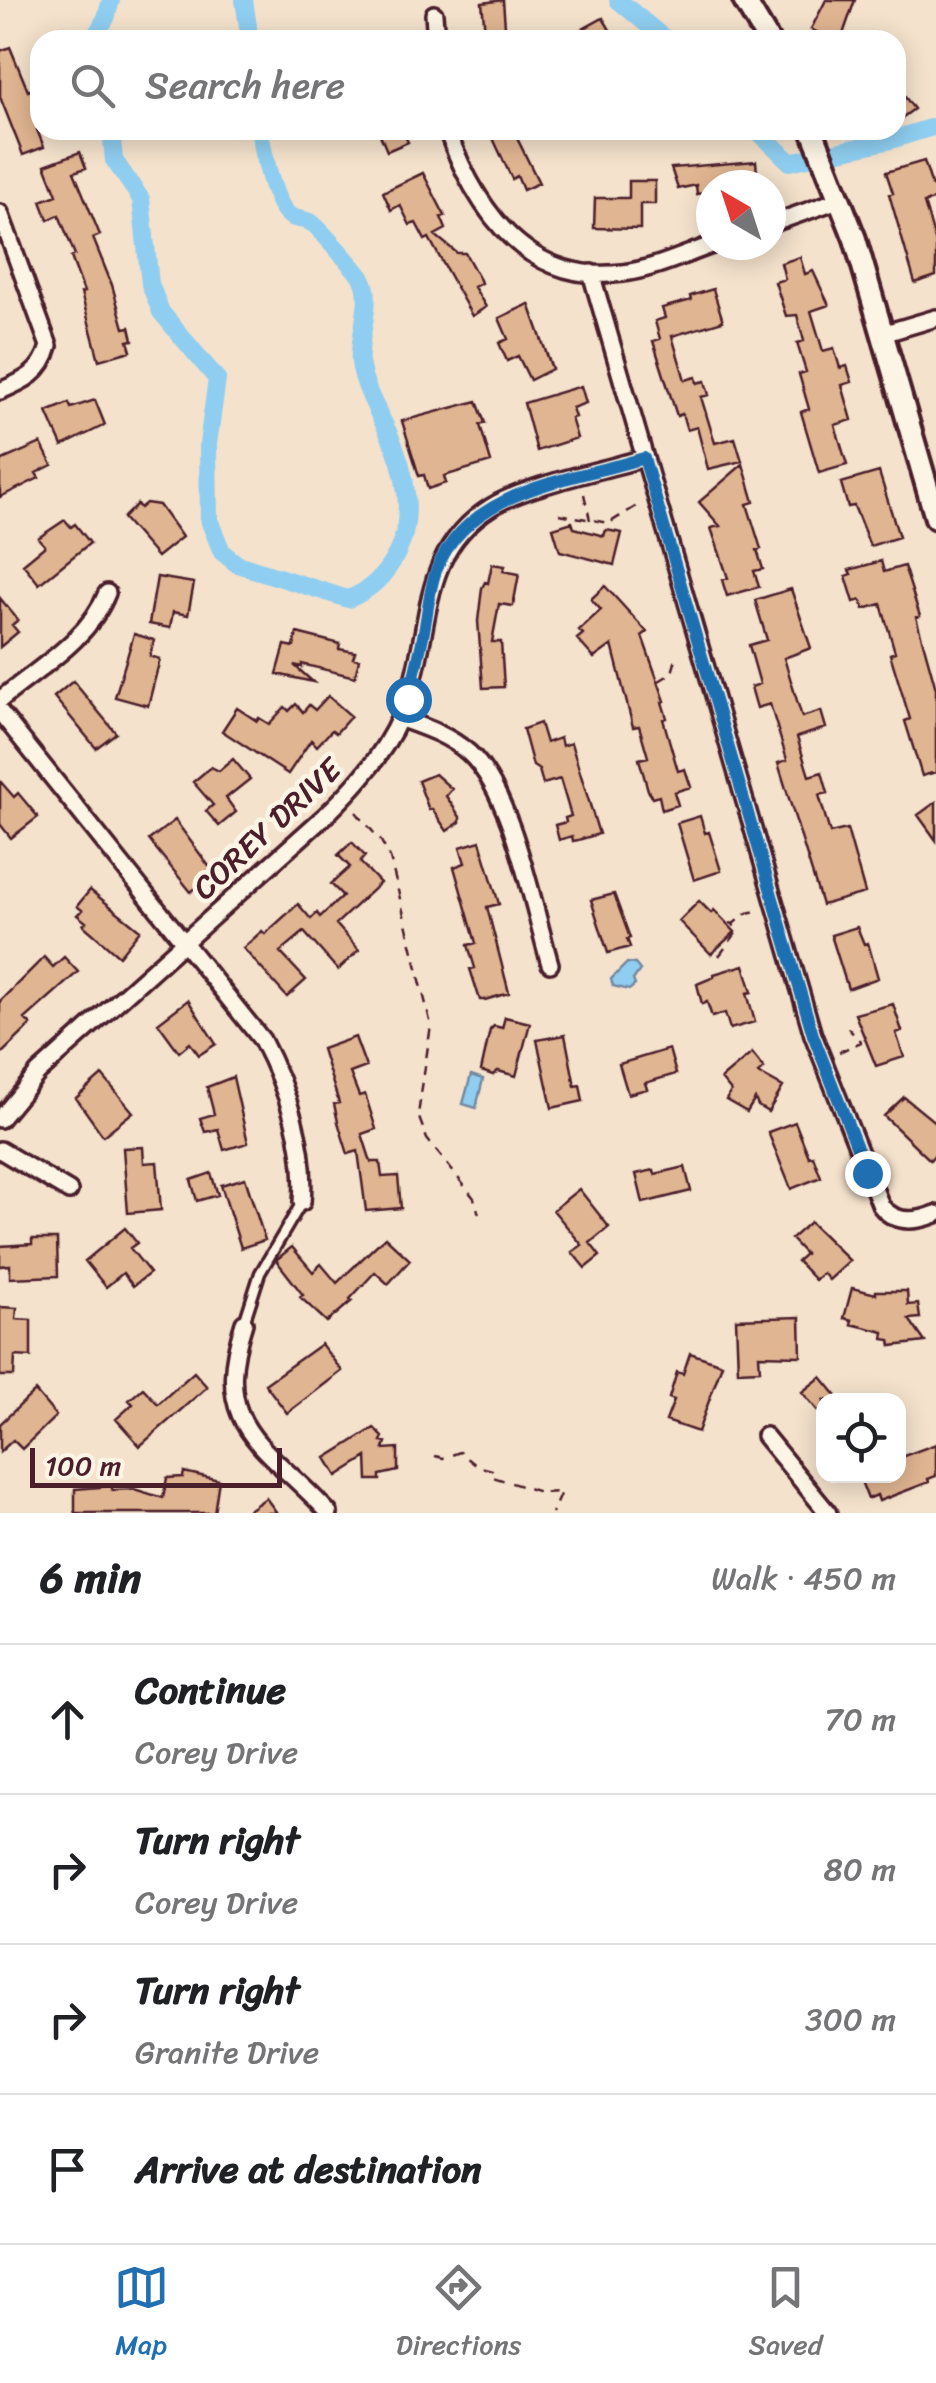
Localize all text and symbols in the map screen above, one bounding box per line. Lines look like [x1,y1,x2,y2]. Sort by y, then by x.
search box [30,30,906,140]
text: Search here [145,52,345,119]
icon: search [65,58,120,113]
north arrow [696,170,786,260]
route start [386,677,432,723]
street label: COREY DRIVE [178,742,357,914]
route end [845,1151,891,1197]
map controls [816,1393,906,1483]
button: locate [816,1393,906,1483]
text: 100 m [45,1441,121,1490]
scale bar [30,1443,282,1488]
text: 6 min [40,1541,141,1615]
text: Walk · 450 m [711,1550,896,1607]
text: Continue [135,1657,286,1724]
text: 70 m [825,1691,896,1748]
icon: ahead [40,1692,95,1747]
text: Corey Drive [135,1724,298,1781]
text: Turn right [135,1807,300,1874]
text: 80 m [824,1841,896,1898]
icon: right [40,1842,95,1897]
text: Corey Drive [135,1874,298,1931]
text: Turn right [135,1957,300,2024]
text: 300 m [805,1991,896,2048]
icon: right [40,1992,95,2047]
text: Granite Drive [135,2024,319,2081]
text: Arrive at destination [135,2136,482,2203]
icon: arrive [40,2142,95,2197]
tab: Map [114,2260,169,2369]
tab: Directions [396,2260,521,2369]
tab: Saved [749,2260,822,2369]

